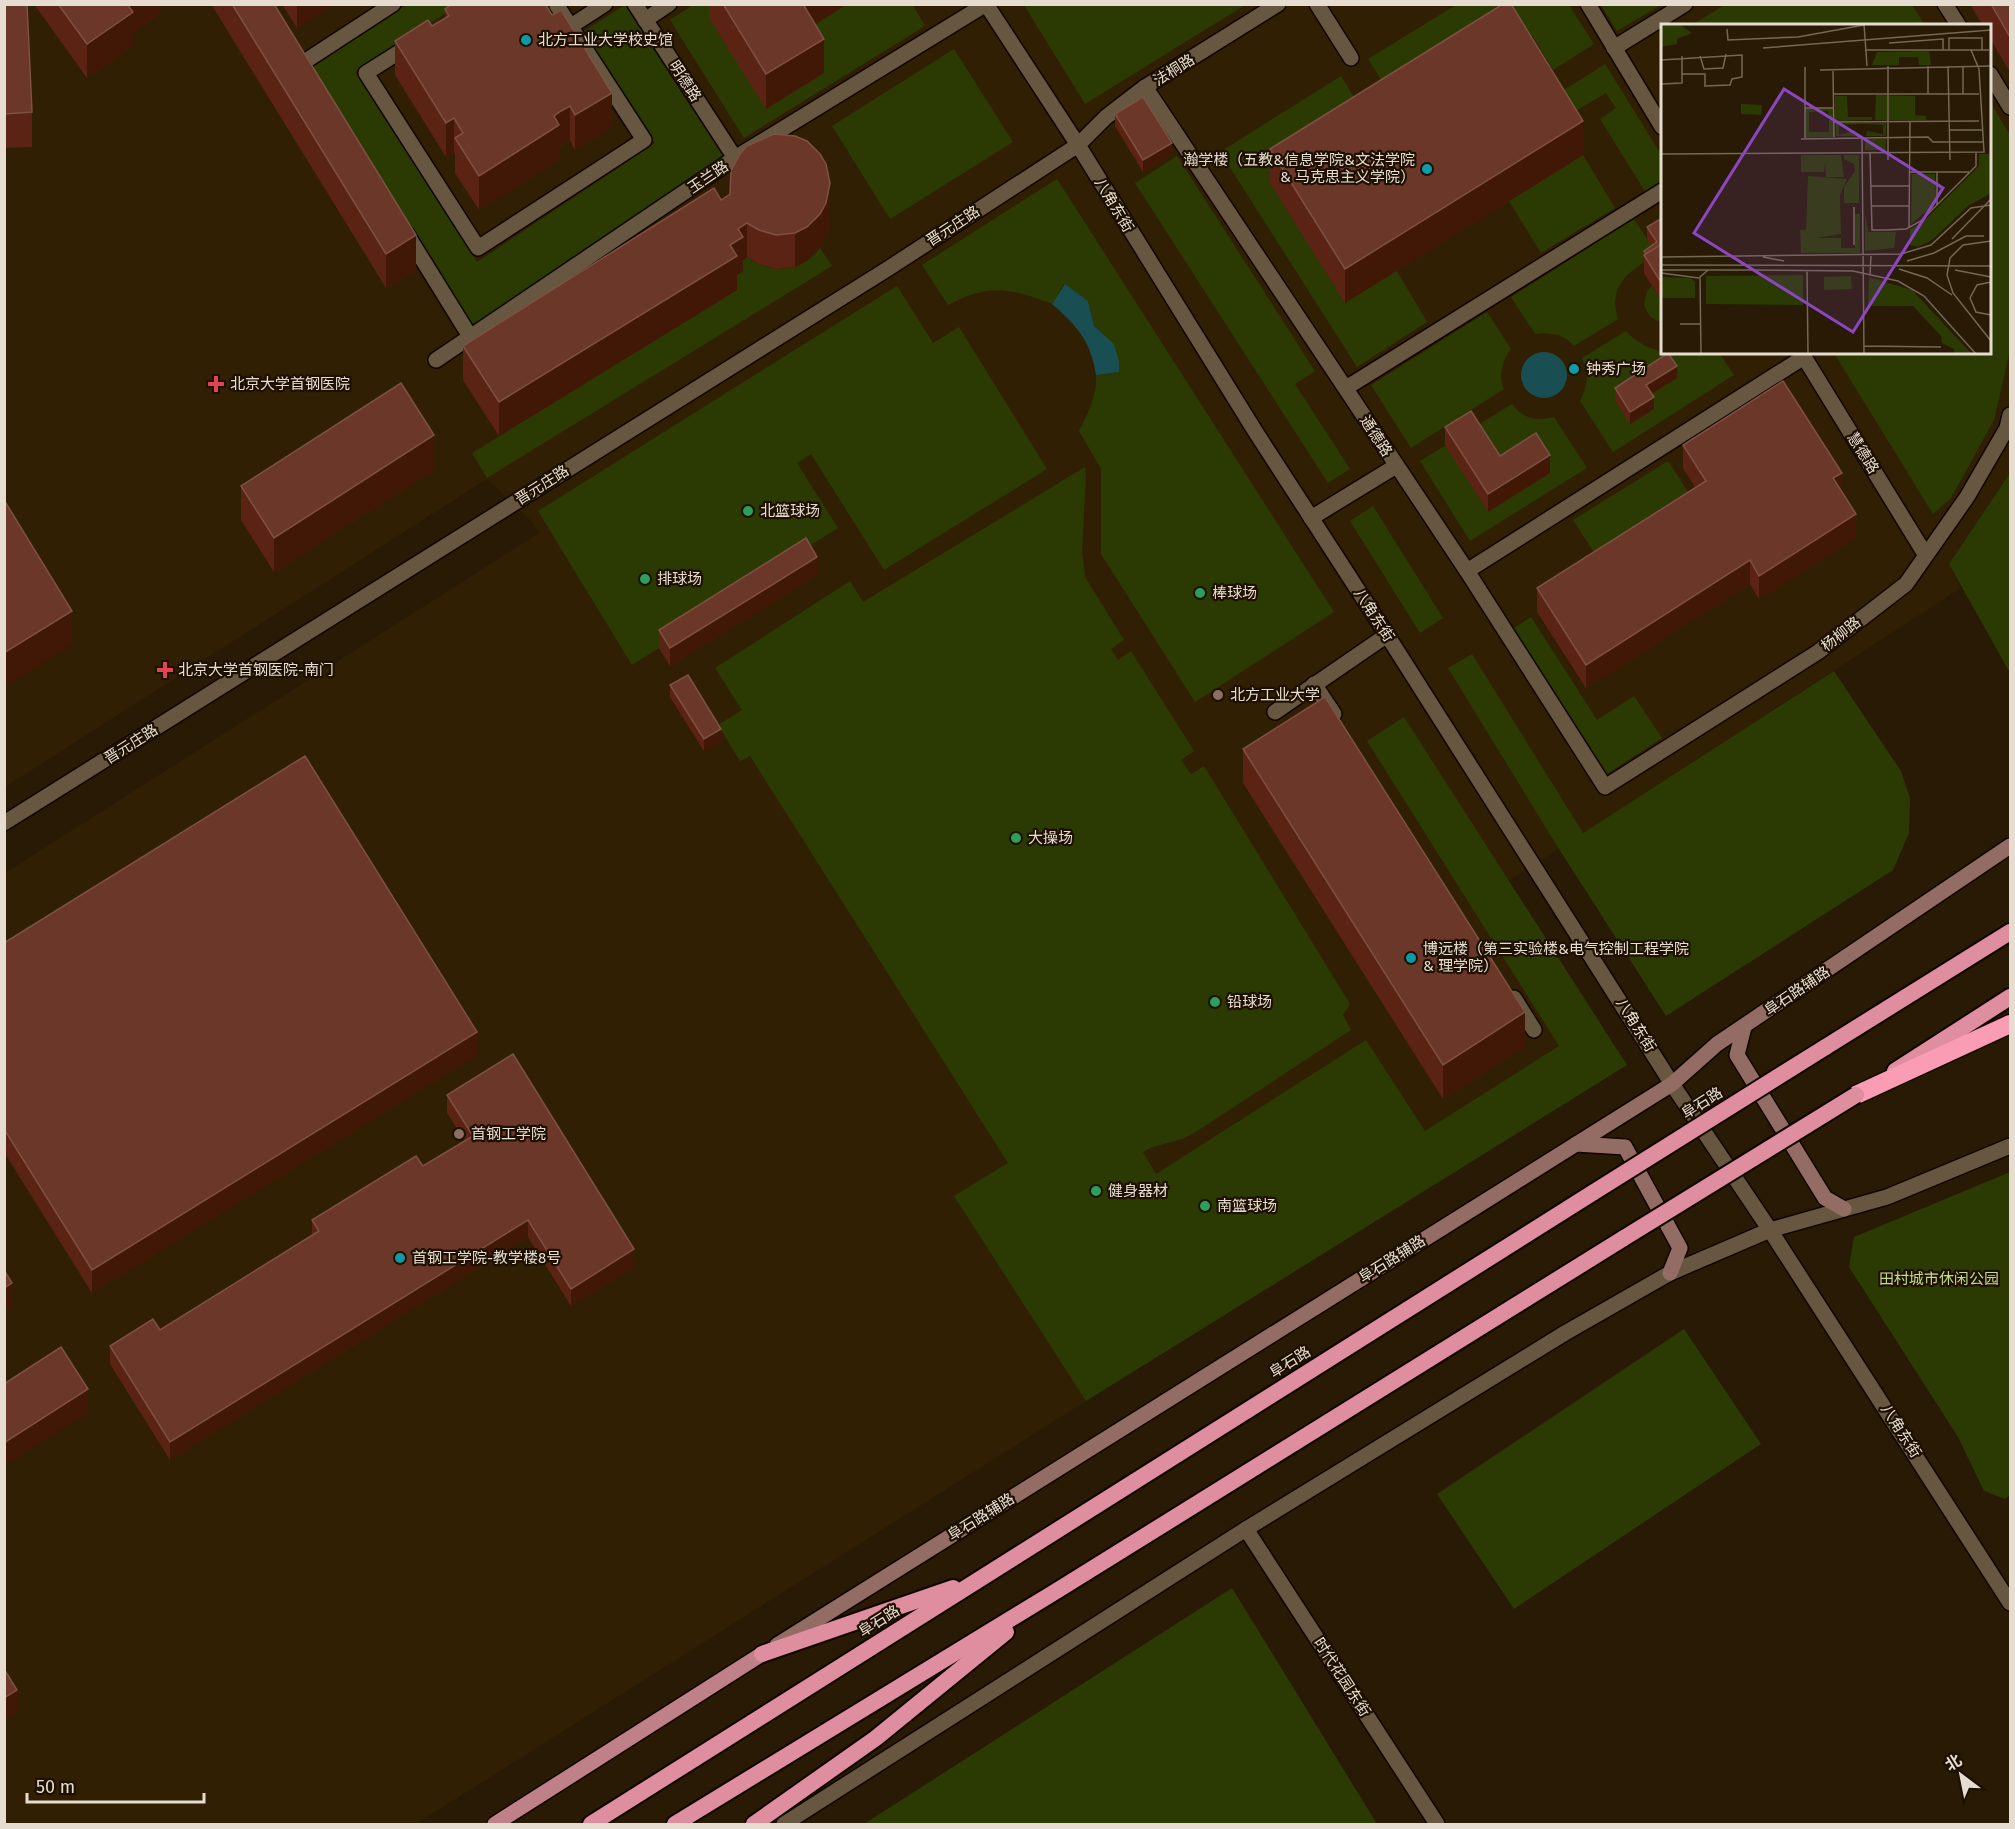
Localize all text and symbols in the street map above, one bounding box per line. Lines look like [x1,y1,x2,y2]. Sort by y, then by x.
inset map [1661,24,1991,354]
place label: 北方工业大学校史馆 [538,31,673,49]
marker: 北方工业大学校史馆 [519,33,533,47]
street label: 法桐路 [1150,50,1198,90]
street label: 明德路 [665,57,705,105]
place label: 瀚学楼（五教&信息学院&文法学院 & 马克思主义学院） [1183,151,1415,186]
street label: 玉兰路 [684,157,732,197]
marker: 瀚学楼（五教&信息学院&文法学院 & 马克思主义学院） [1420,162,1434,176]
street label: 八角东街 [1091,175,1137,235]
street label: 晋元庄路 [923,202,983,250]
place label: 钟秀广场 [1586,360,1646,378]
marker: 钟秀广场 [1567,362,1581,376]
marker: 北京大学首钢医院 [207,375,225,393]
place label: 北京大学首钢医院 [230,375,350,393]
street label: 通德路 [1356,412,1396,460]
street label: 慧德路 [1843,429,1883,477]
street label: 晋元庄路 [512,461,572,509]
place label: 北篮球场 [760,502,820,520]
marker: 北篮球场 [741,504,755,518]
place label: 排球场 [657,570,702,588]
marker: 排球场 [638,572,652,586]
place label: 棒球场 [1212,584,1257,602]
street label: 八角东街 [1350,585,1398,645]
marker: 棒球场 [1193,586,1207,600]
street label: 杨柳路 [1818,613,1864,655]
marker: 北京大学首钢医院-南门 [156,661,174,679]
place label: 北京大学首钢医院-南门 [178,661,334,679]
place label: 北方工业大学 [1230,686,1320,704]
marker: 北方工业大学 [1211,688,1225,702]
street label: 晋元庄路 [101,720,161,768]
place label: 大操场 [1028,829,1073,847]
marker: 大操场 [1009,831,1023,845]
place label: 博远楼（第三实验楼&电气控制工程学院 & 理学院） [1423,940,1689,975]
marker: 博远楼（第三实验楼&电气控制工程学院 & 理学院） [1404,951,1418,965]
street label: 阜石路辅路 [1761,963,1833,1019]
place label: 铅球场 [1227,993,1272,1011]
marker: 铅球场 [1208,995,1222,1009]
street label: 八角东街 [1612,995,1660,1055]
street label: 阜石路 [1678,1083,1726,1123]
place label: 首钢工学院 [471,1125,546,1143]
marker: 首钢工学院 [452,1127,466,1141]
place label: 健身器材 [1108,1182,1168,1200]
marker: 健身器材 [1089,1184,1103,1198]
place label: 南篮球场 [1217,1197,1277,1215]
marker: 南篮球场 [1198,1199,1212,1213]
street label: 阜石路辅路 [1355,1231,1429,1287]
place label: 首钢工学院-教学楼8号 [412,1249,561,1267]
marker: 首钢工学院-教学楼8号 [393,1251,407,1265]
park label: 田村城市休闲公园 [1879,1270,1999,1288]
street label: 阜石路 [1266,1342,1314,1382]
street label: 八角东街 [1877,1401,1925,1461]
street label: 阜石路辅路 [944,1489,1018,1545]
street label: 阜石路 [855,1601,903,1641]
street label: 时代花园东街 [1310,1634,1374,1720]
north arrow [1931,1745,1991,1805]
text: 北 [1941,1750,1965,1775]
scale bar [27,1766,204,1804]
text: 50 m [36,1776,75,1798]

